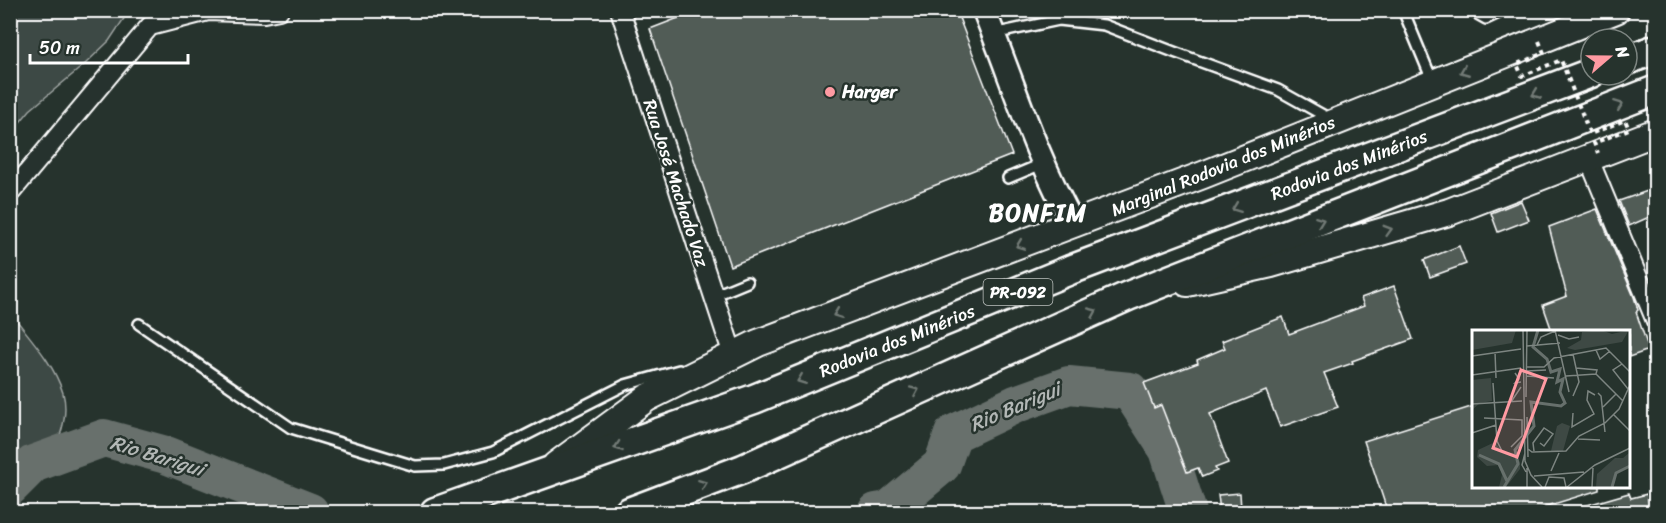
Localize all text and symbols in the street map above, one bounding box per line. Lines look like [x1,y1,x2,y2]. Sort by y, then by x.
scale bar [30,27,188,65]
north arrow [1579,27,1639,87]
text: 50 m [39,32,80,64]
text: N [1607,41,1638,63]
one-way arrow [1459,64,1470,76]
place label: Harger [841,76,899,108]
marker: Harger [823,85,837,99]
one-way arrow [1531,87,1542,99]
street label: Rua José Machado Vaz [634,95,718,272]
one-way arrow [1613,100,1624,112]
street label: Marginal Rodovia dos Minérios [1106,106,1341,226]
street label: Rodovia dos Minérios [1266,120,1433,210]
district label: BONFIM [989,192,1087,234]
one-way arrow [1231,200,1242,213]
one-way arrow [1314,216,1324,229]
one-way arrow [1382,225,1393,237]
one-way arrow [1015,238,1026,250]
road number: PR-092 [984,279,1052,305]
street label: Rodovia dos Minérios [814,295,980,387]
one-way arrow [832,306,843,319]
one-way arrow [1086,307,1097,319]
inset map [1472,330,1630,487]
water label: Rio Barigui [964,371,1069,442]
one-way arrow [796,373,807,385]
one-way arrow [908,387,919,399]
water label: Rio Barigui [106,425,211,488]
one-way arrow [613,439,624,452]
one-way arrow [697,479,708,492]

